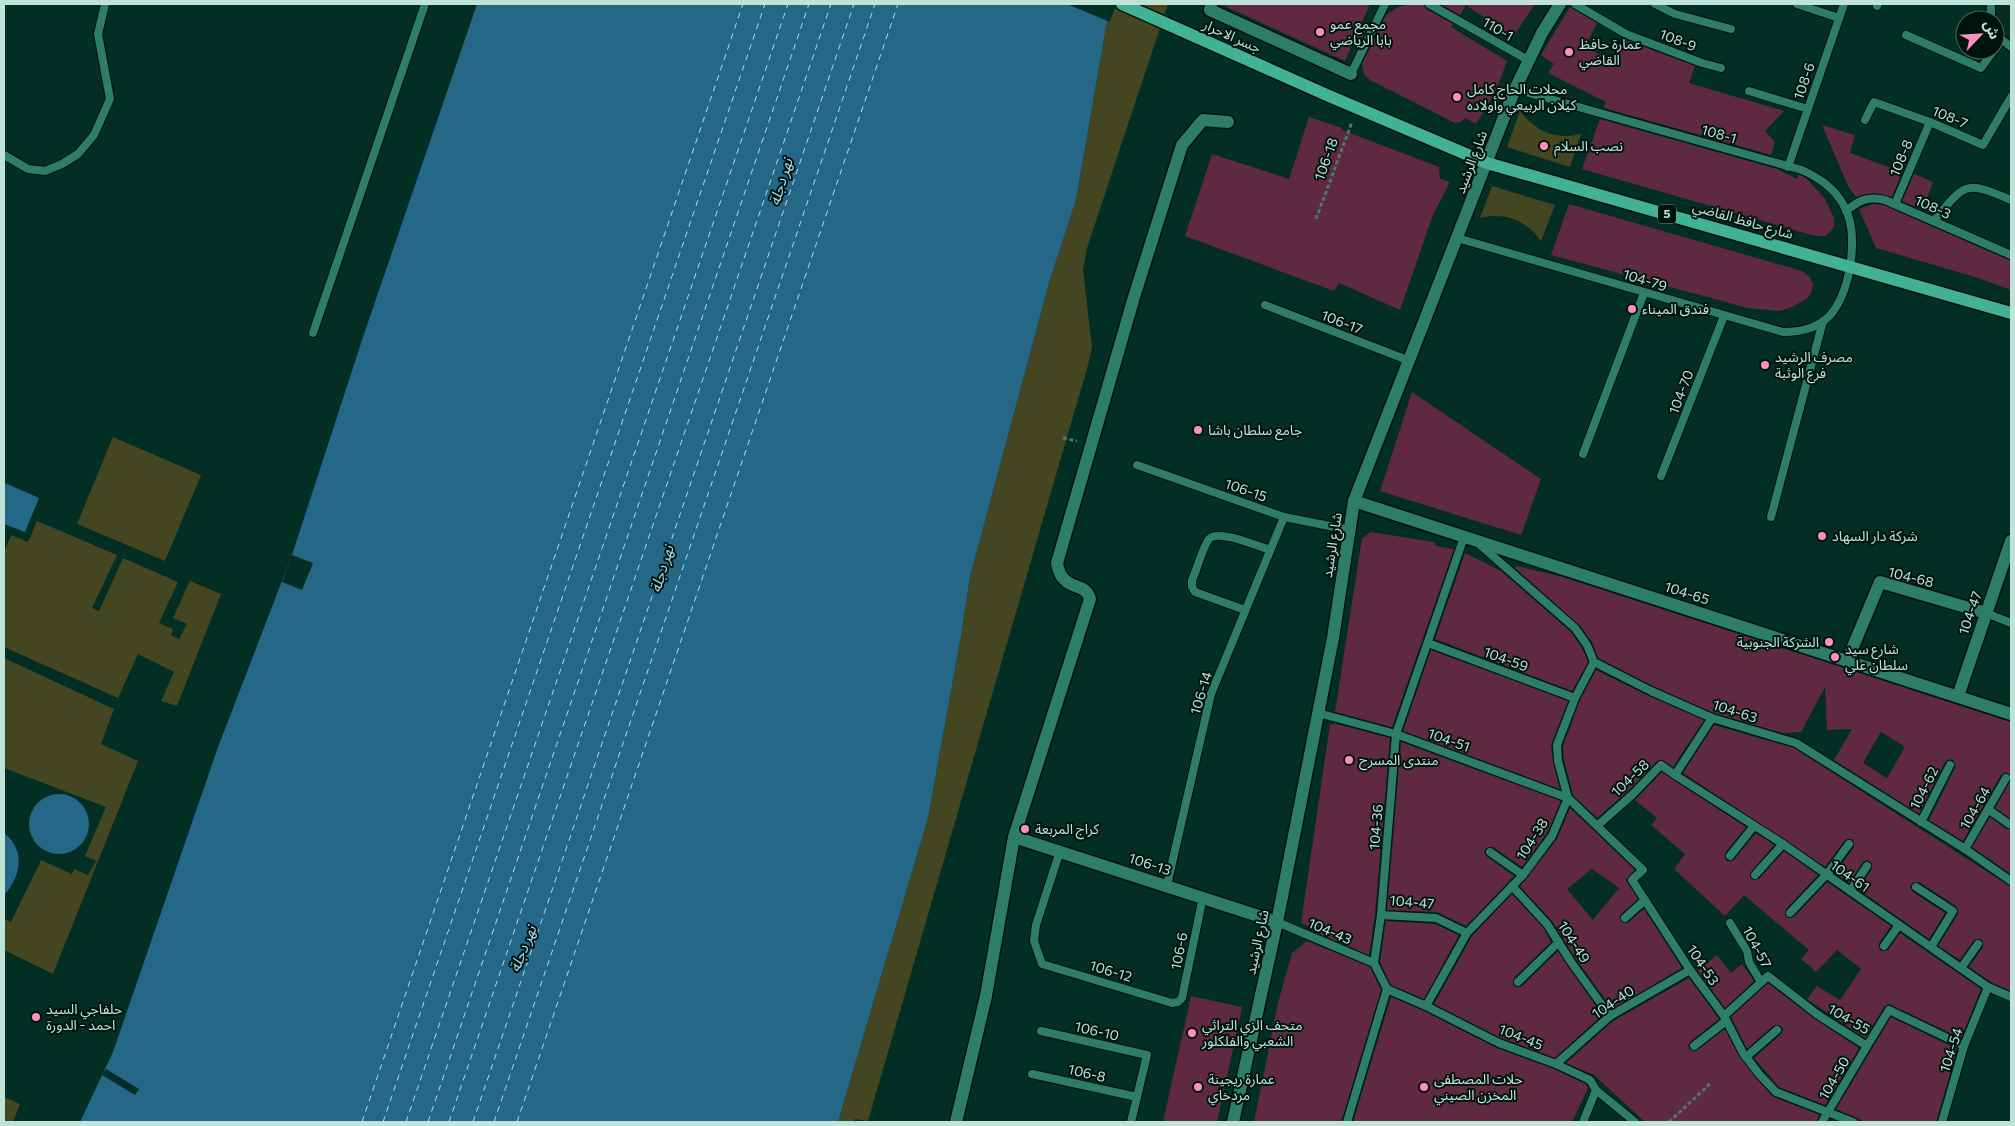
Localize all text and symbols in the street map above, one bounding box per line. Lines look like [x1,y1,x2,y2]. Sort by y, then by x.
north arrow [1955,10,2005,60]
street label: 110-1 [1480,13,1517,44]
street label: جسر الاحرار [1199,15,1264,57]
place label: مجمع عمو بابا الرياضي [1330,15,1392,51]
text: ش [1980,17,2004,42]
street label: 108-9 [1657,25,1699,54]
marker: مجمع عمو بابا الرياضي [1314,26,1326,38]
place label: عمارة حافظ القاضي [1579,35,1641,71]
marker: عمارة حافظ القاضي [1563,46,1575,58]
street label: 108-6 [1789,60,1818,102]
place label: محلات الحاج كامل كيلان الربيعي وأولاده [1467,80,1577,116]
marker: محلات الحاج كامل كيلان الربيعي وأولاده [1451,91,1463,103]
street label: 108-7 [1930,101,1971,132]
street label: 108-1 [1700,120,1739,147]
street label: شارع الرشيد [1451,128,1493,197]
street label: 106-18 [1310,135,1341,182]
place label: نصب السلام [1554,137,1623,157]
street label: 108-8 [1885,137,1916,179]
marker: نصب السلام [1538,140,1550,152]
water label: نهر دجلة [764,154,797,208]
street label: 108-3 [1913,191,1954,222]
street label: شارع حافظ القاضي [1690,197,1795,245]
road number: 5 [1658,204,1676,223]
street label: 104-79 [1621,265,1669,294]
place label: فندق الميناء [1642,300,1709,317]
marker: فندق الميناء [1626,303,1638,315]
street label: 106-17 [1319,306,1365,337]
place label: مصرف الرشيد فرع الوثبة [1775,348,1853,384]
marker: مصرف الرشيد فرع الوثبة [1759,359,1771,371]
street label: 104-70 [1664,367,1697,416]
place label: جامع سلطان باشا [1208,421,1302,441]
marker: جامع سلطان باشا [1192,424,1204,436]
street label: 106-15 [1223,474,1270,505]
street label: شارع الرشيد [1318,511,1348,579]
place label: شركة دار السهاد [1832,527,1918,545]
marker: شركة دار السهاد [1816,530,1828,542]
water label: نهر دجلة [645,541,678,595]
street label: 104-68 [1887,563,1936,590]
street label: 104-65 [1663,577,1712,608]
street label: 104-47 [1954,589,1985,637]
place label: الشركة الجنوبية [1737,633,1819,651]
marker: الشركة الجنوبية [1823,636,1835,648]
place label: شارع سيد سلطان علي [1845,640,1908,676]
street label: 104-59 [1482,643,1531,674]
marker: شارع سيد سلطان علي [1829,651,1841,663]
street label: 106-14 [1186,669,1215,716]
street label: 104-63 [1711,695,1760,726]
street label: 104-51 [1426,724,1473,755]
place label: منتدى المسرح [1359,751,1439,771]
marker: منتدى المسرح [1343,754,1355,766]
street label: 104-58 [1607,756,1652,800]
street label: 104-62 [1906,763,1942,812]
street label: 104-64 [1956,783,1994,832]
street label: 104-36 [1365,803,1386,851]
street label: 104-38 [1512,815,1551,863]
place label: كراج المربعة [1035,820,1099,840]
marker: كراج المربعة [1019,823,1031,835]
street label: 106-13 [1127,849,1173,878]
street label: 104-61 [1827,856,1873,895]
street label: 104-47 [1389,891,1435,912]
street label: شارع الرشيد [1241,908,1275,976]
street label: 104-43 [1306,914,1355,947]
street label: 104-49 [1555,918,1594,966]
water label: نهر دجلة [505,921,541,975]
street label: 104-57 [1739,923,1775,971]
street label: 106-6 [1167,931,1190,971]
street label: 104-53 [1684,941,1723,988]
street label: 106-12 [1088,956,1135,985]
street label: 104-40 [1588,981,1637,1022]
place label: حلفاجي السيد احمد - الدورة [46,1000,122,1034]
street label: 104-55 [1825,1000,1873,1037]
marker: حلفاجي السيد احمد - الدورة [30,1011,42,1023]
place label: متحف الزي التراثي الشعبي والفلكلور [1201,1016,1303,1052]
street label: 106-10 [1073,1017,1121,1044]
street label: 104-45 [1497,1020,1546,1053]
street label: 104-54 [1935,1025,1966,1074]
marker: متحف الزي التراثي الشعبي والفلكلور [1186,1027,1198,1039]
street label: 104-50 [1815,1053,1853,1102]
street label: 106-8 [1067,1060,1108,1085]
place label: عمارة ريجينة مردخاي [1208,1070,1275,1106]
place label: حلات المصطفى المخزن الصيني [1434,1070,1523,1106]
marker: عمارة ريجينة مردخاي [1192,1081,1204,1093]
marker: حلات المصطفى المخزن الصيني [1418,1081,1430,1093]

